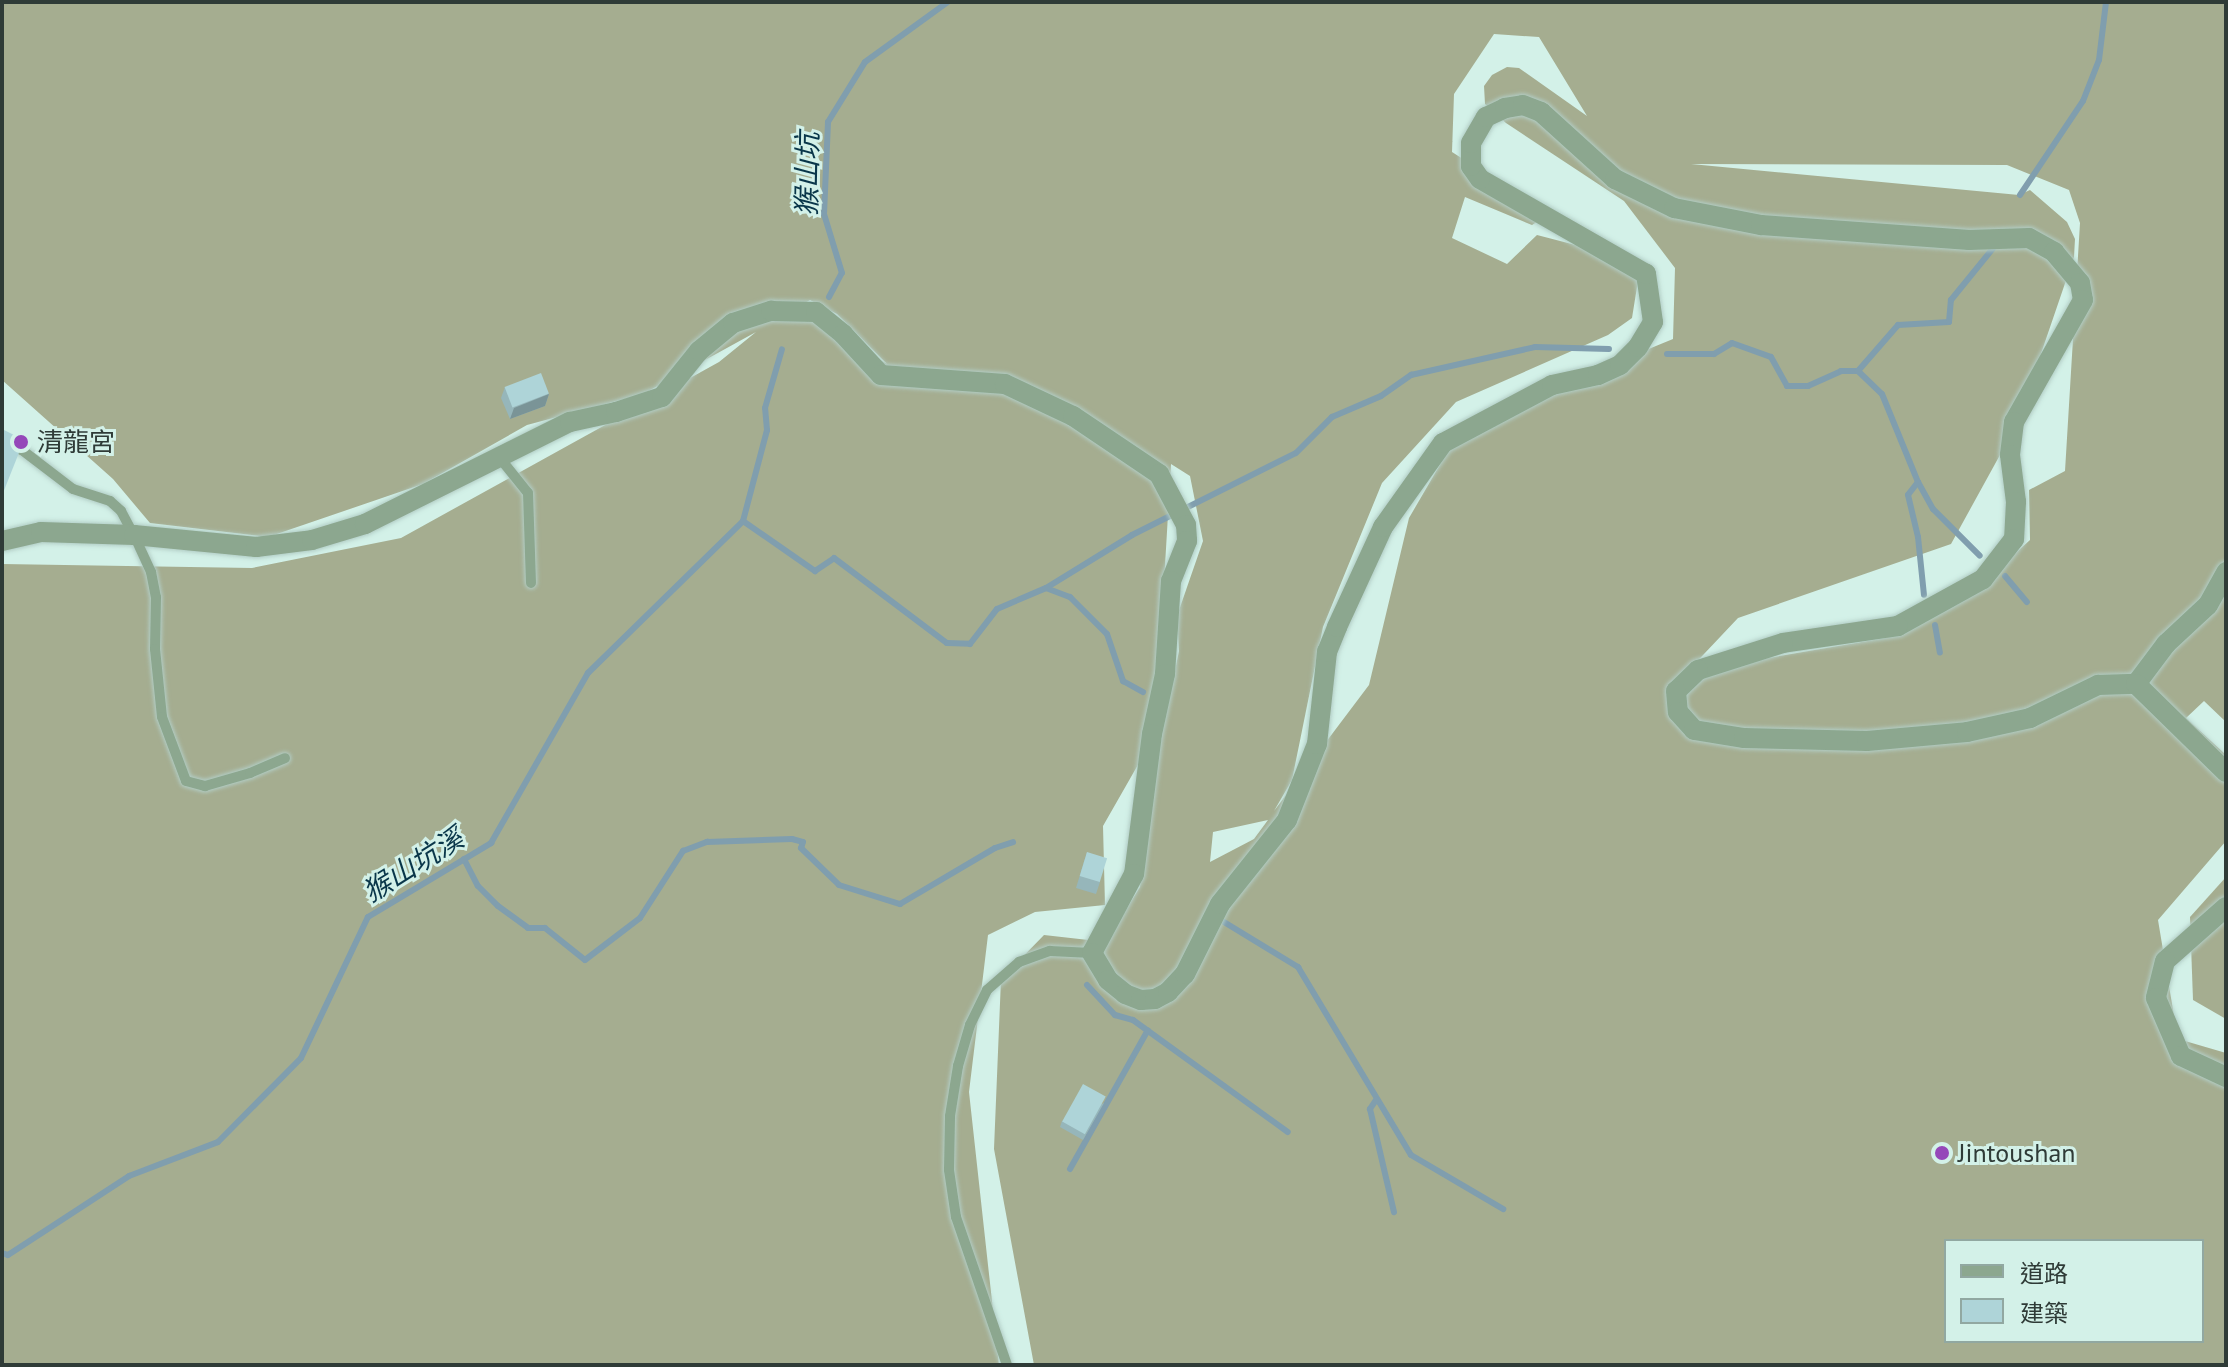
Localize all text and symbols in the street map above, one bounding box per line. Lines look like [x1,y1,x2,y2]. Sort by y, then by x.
water label: 猴山坑 [789,132,825,216]
place label: 清龍宮 [37,426,115,458]
marker: 清龍宮 [12,433,30,451]
water label: 猴山坑溪 [357,821,469,909]
place label: Jintoushan [1958,1137,2076,1169]
marker: Jintoushan [1933,1144,1951,1162]
legend [1944,1239,2204,1343]
text: 道路 [2020,1258,2068,1289]
text: 建築 [2020,1298,2068,1329]

